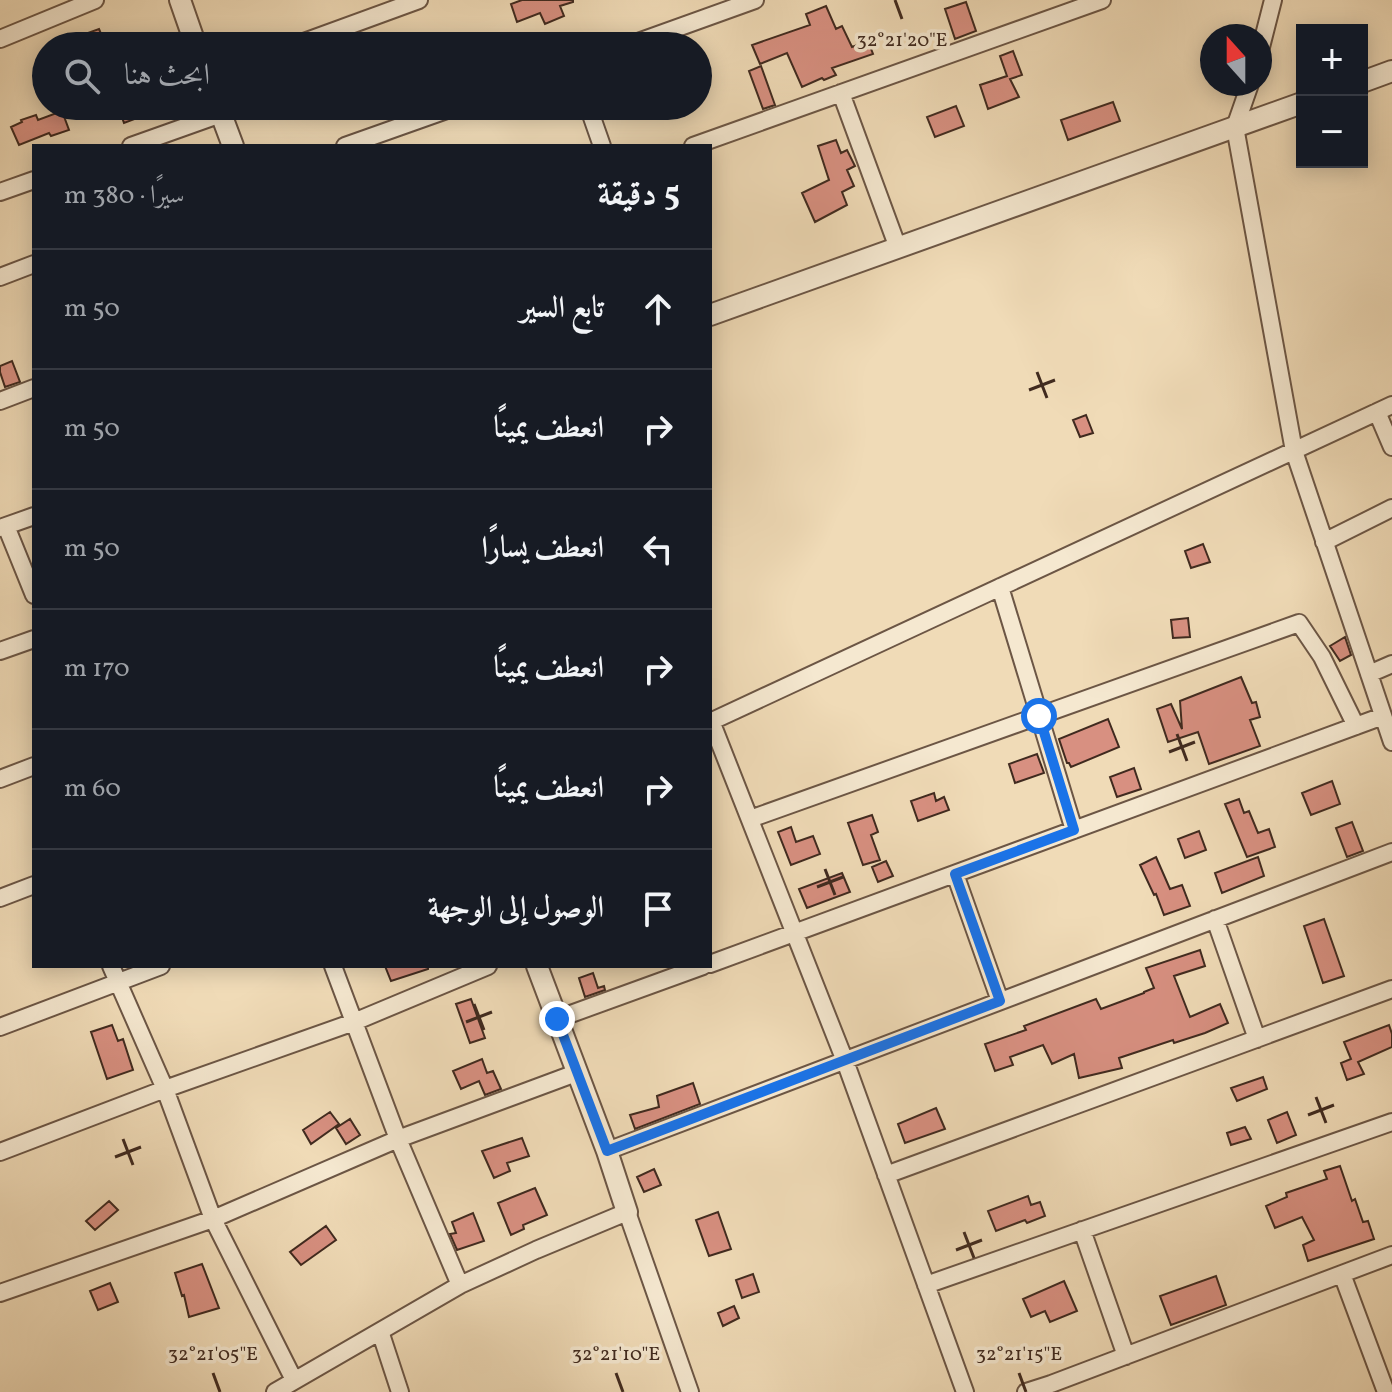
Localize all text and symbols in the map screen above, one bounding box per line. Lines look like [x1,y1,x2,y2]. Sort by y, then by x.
north arrow [1200,24,1272,96]
map controls [1296,24,1368,168]
button: + [1296,24,1368,96]
text: 32°21'20"E [856,27,948,55]
search box [32,32,712,120]
icon: search [60,54,104,98]
text: ابحث هنا [124,55,210,97]
button: − [1296,96,1368,168]
text: 5 دقيقة [597,172,680,219]
text: سيرًا · 380 m [64,178,185,214]
icon: ahead [636,287,680,331]
text: تابع السير [520,288,604,330]
text: 50 m [64,291,120,327]
icon: right [636,407,680,451]
text: انعطف يمينًا [493,408,604,450]
text: 50 m [64,411,120,447]
icon: left [636,527,680,571]
text: انعطف يسارًا [481,528,604,570]
text: 50 m [64,531,120,567]
icon: right [636,647,680,691]
text: انعطف يمينًا [493,648,604,690]
text: 170 m [64,651,130,687]
route start [1021,698,1057,734]
icon: right [636,767,680,811]
text: انعطف يمينًا [493,768,604,810]
text: 60 m [64,771,121,807]
icon: arrive [636,887,680,931]
text: الوصول إلى الوجهة [428,888,604,930]
route end [539,1001,575,1037]
text: 32°21'05"E [168,1341,258,1369]
text: 32°21'10"E [572,1341,660,1369]
text: 32°21'15"E [976,1341,1062,1369]

